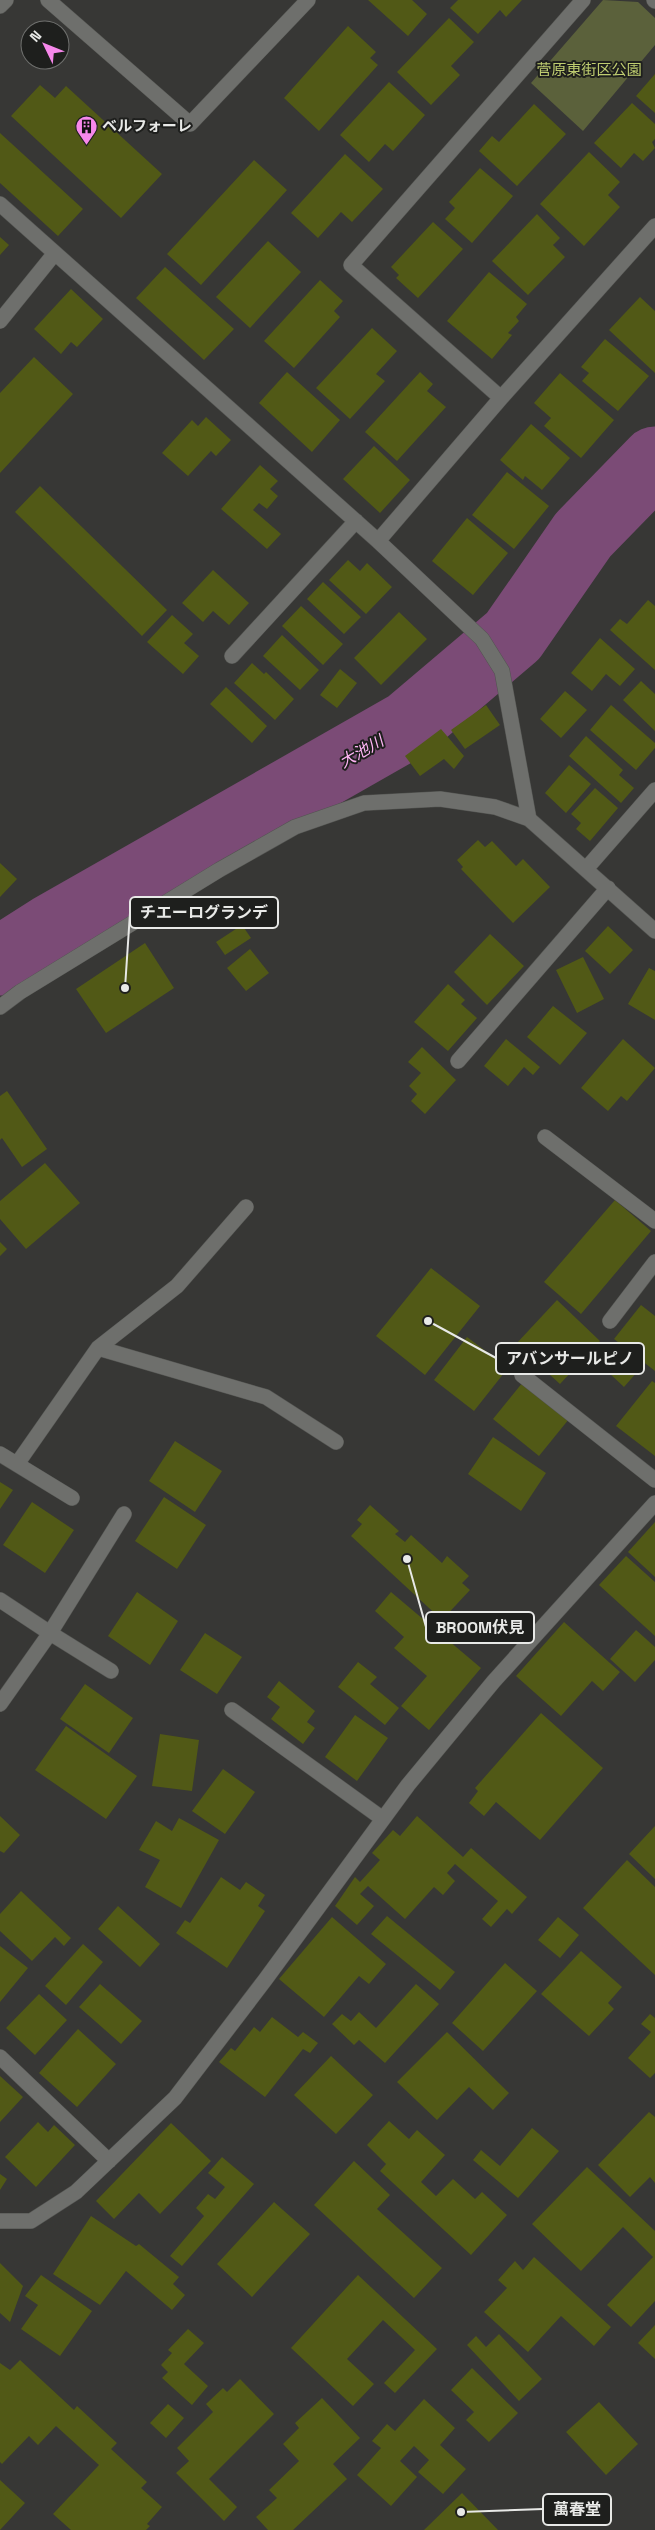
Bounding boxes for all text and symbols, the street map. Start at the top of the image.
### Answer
north arrow [20,20,70,70]
text: N [26,27,45,46]
park label: 菅原東街区公園 [536,60,642,79]
building icon: ベルフォーレ [74,114,98,145]
place label: ベルフォーレ [102,116,192,135]
water label: 大池川 [335,729,389,773]
callout: チエーログランデ [130,897,278,928]
text: チエーログランデ [140,902,268,923]
callout: アバンサールピノ [496,1343,644,1374]
text: アバンサールピノ [506,1348,634,1369]
callout: BROOM伏見 [426,1612,534,1643]
text: BROOM伏見 [436,1617,524,1638]
callout: 萬春堂 [543,2494,611,2525]
text: 萬春堂 [553,2499,601,2520]

